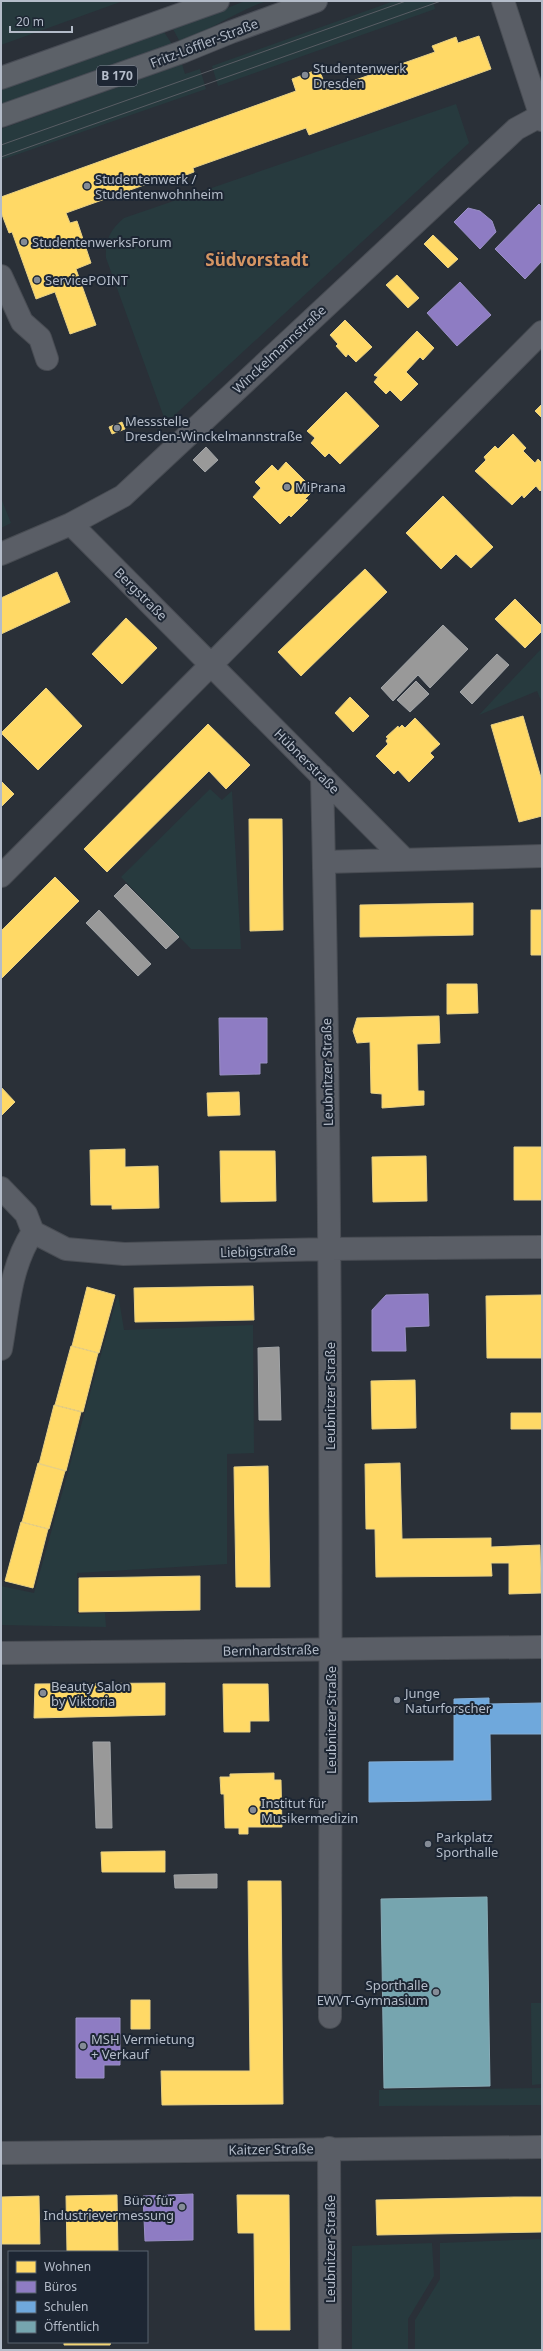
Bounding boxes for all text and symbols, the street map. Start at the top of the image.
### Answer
scale bar [10,8,72,34]
text: 20 m [16,13,44,30]
street label: Fritz-Löffler-Straße [148,14,260,72]
place label: Studentenwerk Dresden [313,59,406,92]
road number: B 170 [97,66,137,86]
marker: Studentenwerk Dresden [300,70,310,80]
place label: Studentenwerk / Studentenwohnheim [95,170,223,203]
marker: Studentenwerk / Studentenwohnheim [82,181,92,191]
place label: StudentenwerksForum [32,233,172,251]
marker: StudentenwerksForum [19,237,29,247]
district label: Südvorstadt [205,248,309,271]
place label: ServicePOINT [45,271,129,289]
marker: ServicePOINT [32,275,42,285]
street label: Winckelmannstraße [228,301,330,397]
place label: Messstelle Dresden-Winckelmannstraße [125,412,302,445]
marker: Messstelle Dresden-Winckelmannstraße [112,423,122,433]
place label: MiPrana [295,478,346,496]
marker: MiPrana [282,482,292,492]
street label: Bergstraße [111,564,171,624]
street label: Hübnerstraße [270,724,344,798]
street label: Leubnitzer Straße [317,1018,337,1126]
street label: Liebigstraße [220,1241,296,1261]
street label: Leubnitzer Straße [321,1342,339,1450]
street label: Bernhardstraße [223,1640,319,1660]
street label: Leubnitzer Straße [322,1666,340,1774]
place label: Beauty Salon by Viktoria [51,1677,131,1710]
place label: Junge Naturforscher [403,1684,492,1717]
marker: Beauty Salon by Viktoria [38,1688,48,1698]
marker: Junge Naturforscher [392,1695,402,1705]
place label: Institut für Musikermedizin [261,1794,358,1827]
marker: Institut für Musikermedizin [248,1805,258,1815]
place label: Parkplatz Sporthalle [436,1828,498,1861]
marker: Parkplatz Sporthalle [423,1839,433,1849]
place label: Sporthalle EWVT-Gymnasium [317,1976,428,2009]
marker: Sporthalle EWVT-Gymnasium [431,1987,441,1997]
place label: MSH Vermietung + Verkauf [91,2030,195,2063]
marker: MSH Vermietung + Verkauf [78,2041,88,2051]
street label: Kaitzer Straße [228,2139,314,2159]
place label: Büro für Industrievermessung [44,2191,175,2224]
street label: Leubnitzer Straße [321,2195,339,2303]
marker: Büro für Industrievermessung [177,2202,187,2212]
legend [8,2251,148,2343]
text: Wohnen [44,2258,91,2275]
text: Büros [44,2278,77,2295]
text: Schulen [44,2298,88,2315]
text: Öffentlich [44,2318,100,2335]

